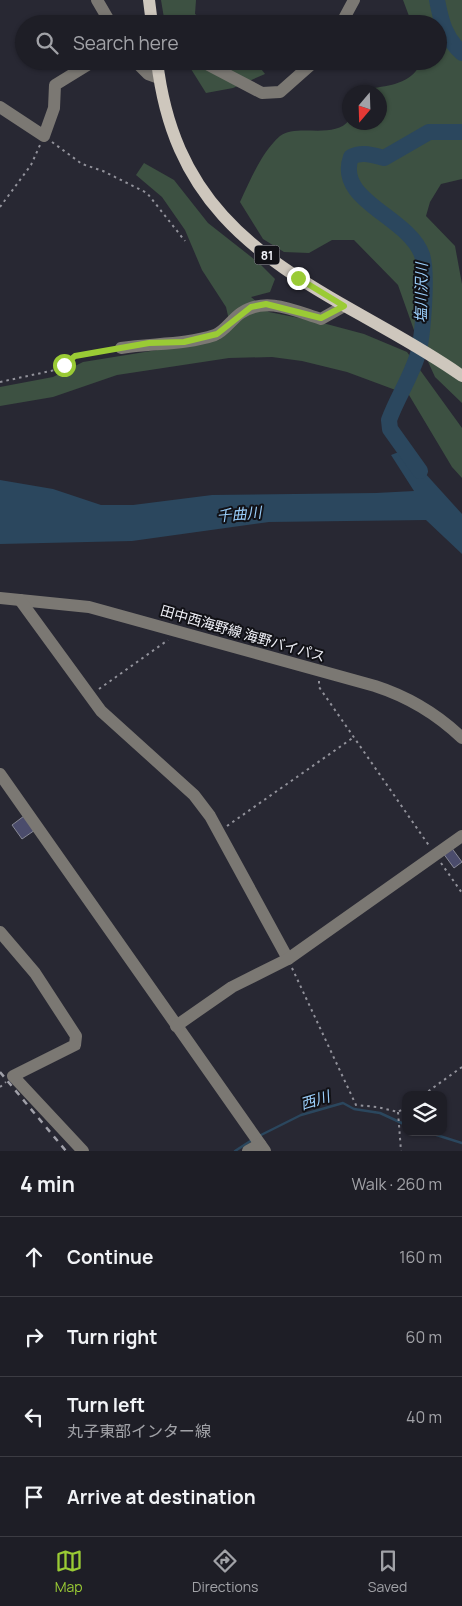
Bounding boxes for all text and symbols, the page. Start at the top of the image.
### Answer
search box [15,15,447,70]
icon: search [33,29,61,57]
text: Search here [73,30,179,56]
north arrow [342,85,387,130]
road number: 81 [254,246,280,264]
water label: 塩川沢川 [410,261,432,323]
route end [287,267,310,290]
route start [53,354,76,377]
water label: 千曲川 [216,501,264,526]
street label: 田中西海野線 海野バイパス [158,600,328,666]
water label: 西川 [298,1085,334,1114]
map controls [402,1091,447,1136]
button: layers [402,1091,447,1136]
text: 4 min [20,1170,75,1198]
text: Walk · 260 m [352,1173,442,1195]
icon: ahead [20,1243,48,1271]
text: Continue [67,1244,153,1270]
text: 160 m [399,1246,442,1268]
icon: right [20,1323,48,1351]
text: Turn right [67,1324,157,1350]
text: 60 m [406,1326,442,1348]
text: Turn left [67,1392,145,1418]
icon: left [20,1403,48,1431]
text: 40 m [406,1406,442,1428]
text: 丸子東部インター線 [67,1420,211,1442]
icon: arrive [20,1483,48,1511]
text: Arrive at destination [67,1484,256,1510]
tab: Map [55,1547,83,1596]
tab: Directions [192,1547,258,1596]
tab: Saved [368,1547,407,1596]

